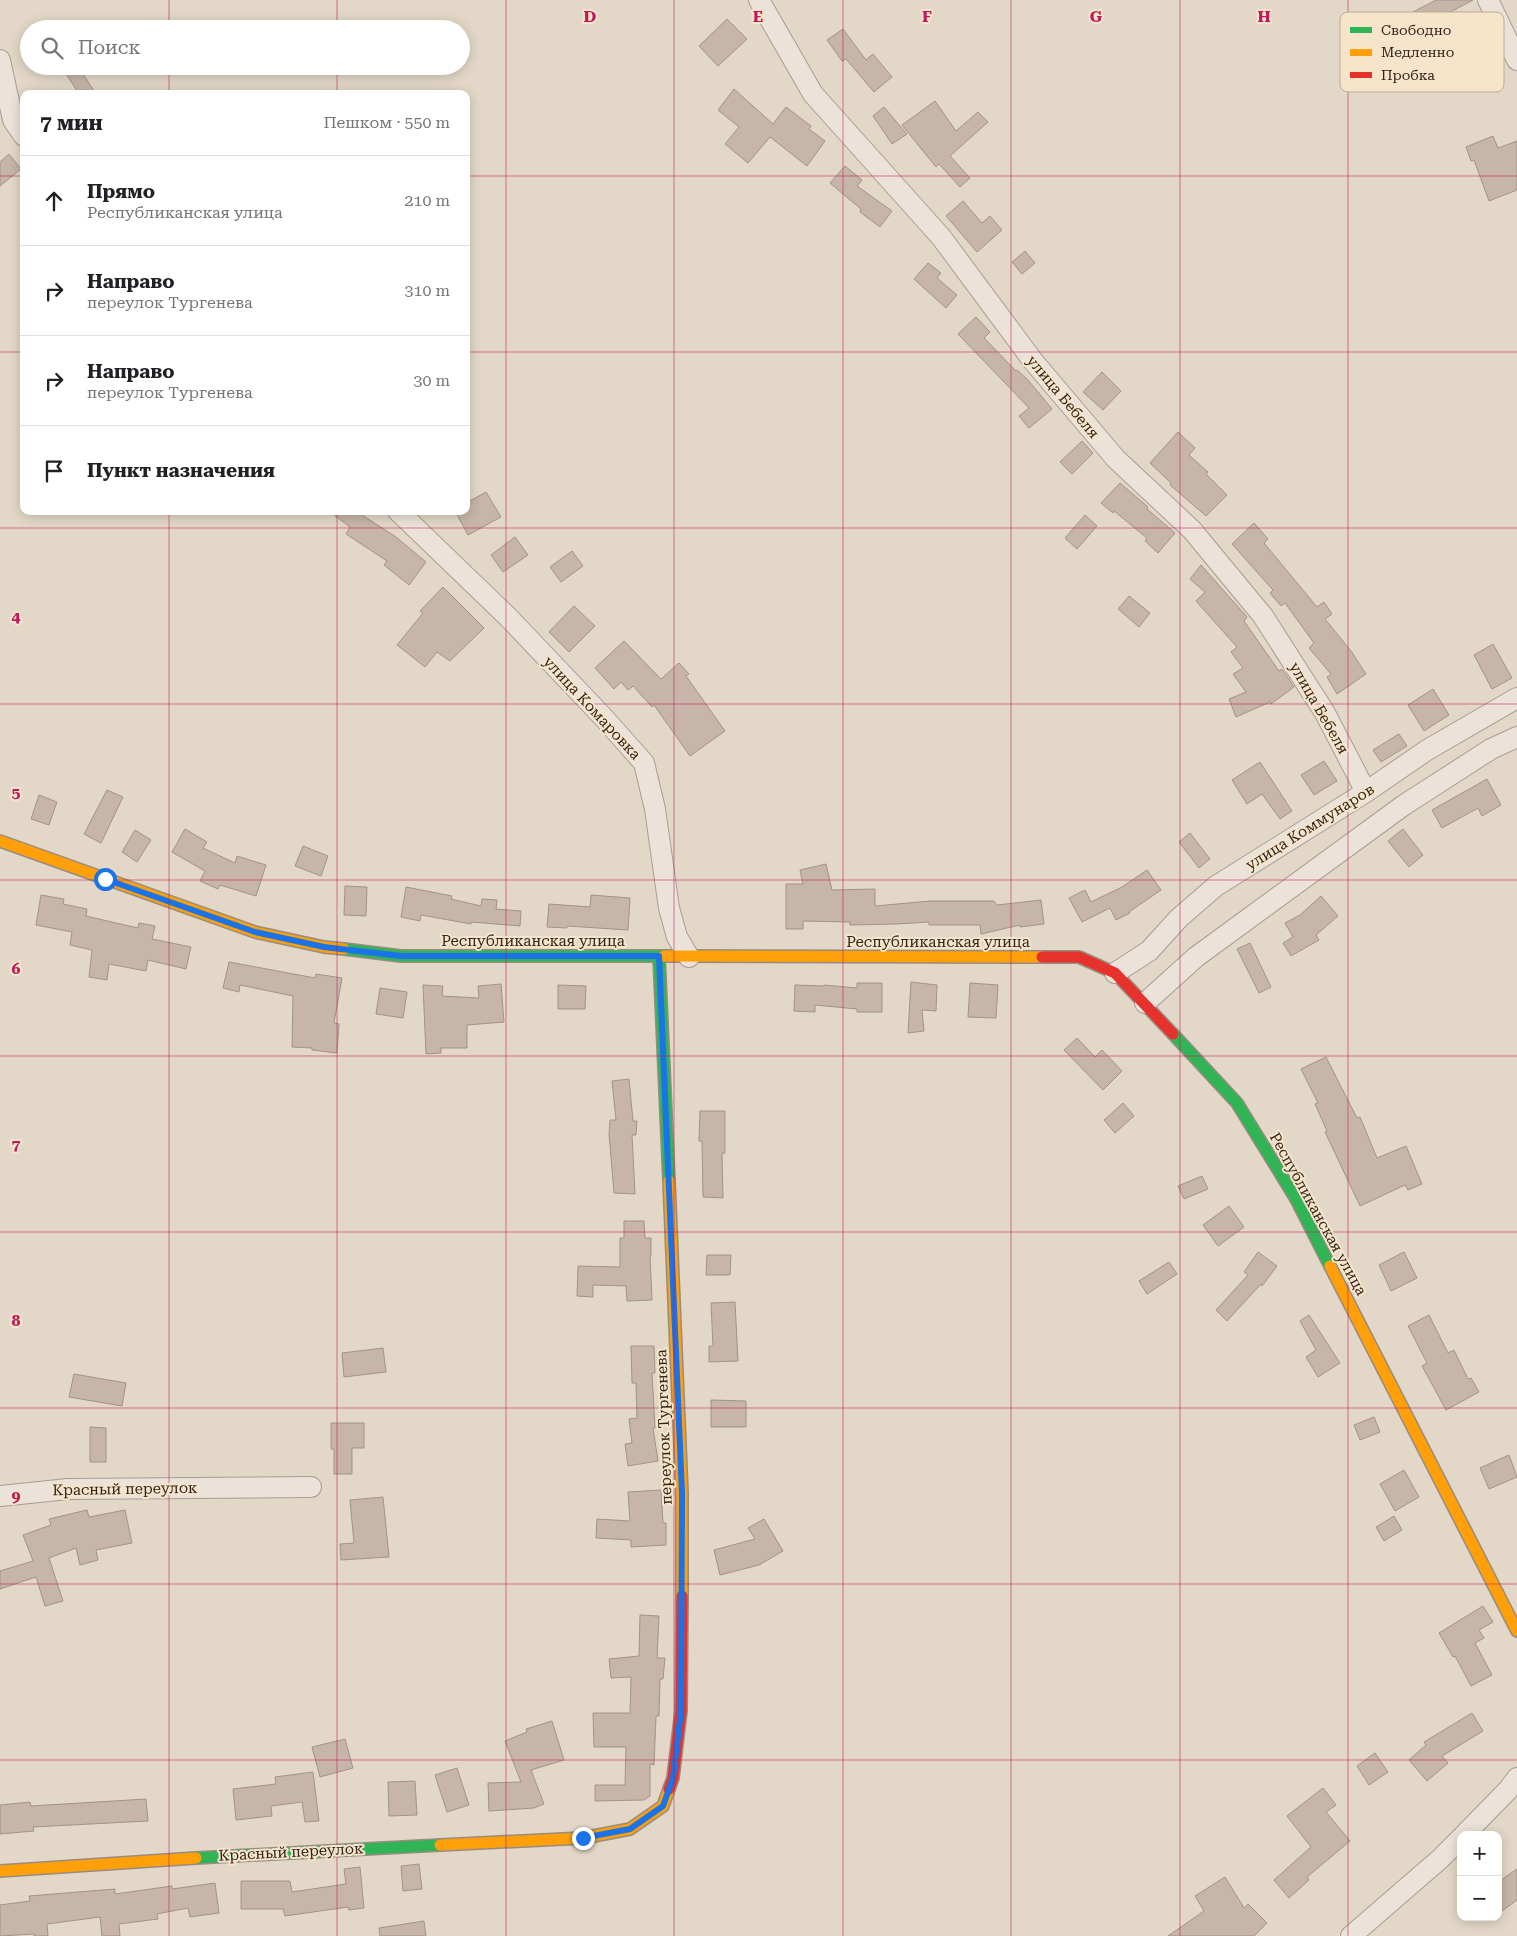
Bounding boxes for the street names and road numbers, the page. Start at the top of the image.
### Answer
street label: улица Бебеля [1023,352,1103,442]
street label: улица Комаровка [540,653,644,763]
street label: улица Бебеля [1285,659,1353,757]
street label: улица Коммунаров [1242,780,1378,874]
street label: Республиканская улица [441,932,625,950]
street label: Республиканская улица [846,933,1030,951]
street label: Республиканская улица [1266,1129,1370,1299]
street label: переулок Тургенева [652,1349,676,1505]
street label: Красный переулок [52,1479,198,1499]
street label: Красный переулок [218,1839,364,1865]

